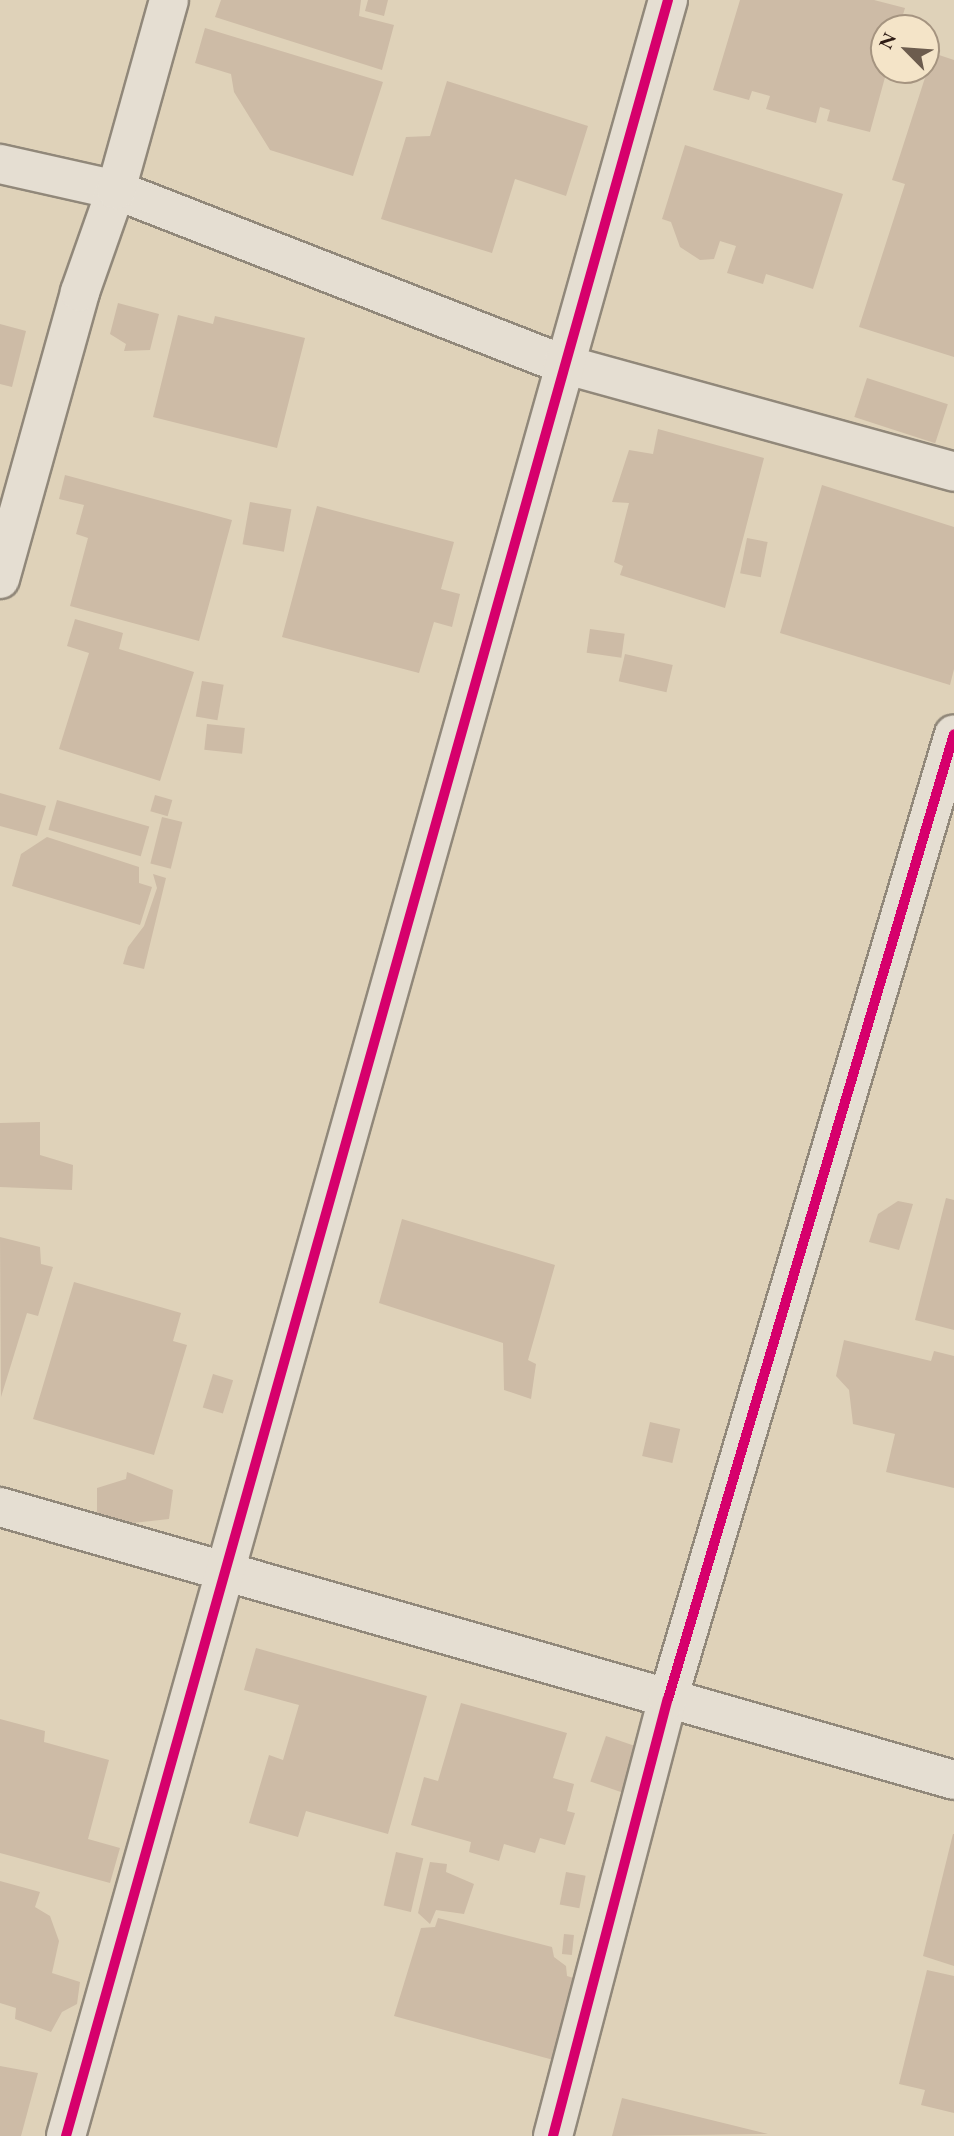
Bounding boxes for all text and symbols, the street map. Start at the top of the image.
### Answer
north arrow [870,14,940,84]
text: N [873,29,902,53]

